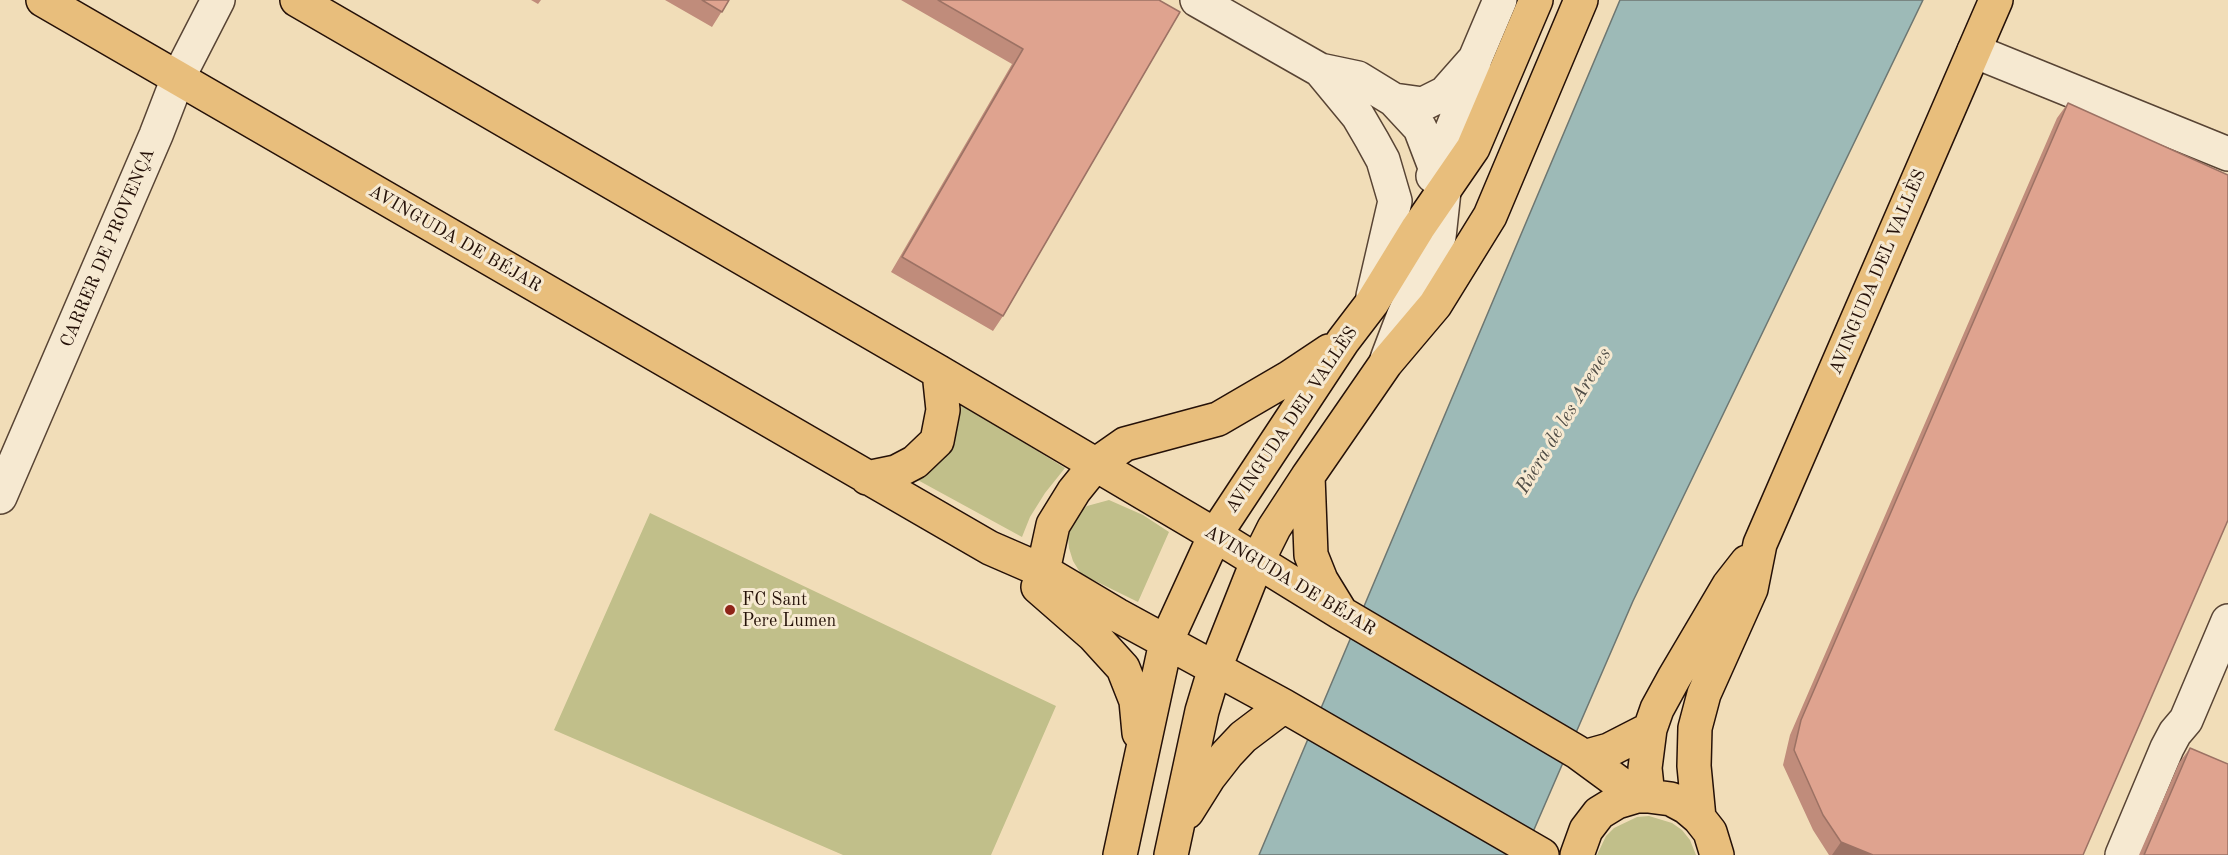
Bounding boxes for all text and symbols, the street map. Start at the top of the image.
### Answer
street label: CARRER DE PROVENÇA [56,145,160,351]
street label: AVINGUDA DEL VALLÈS [1825,166,1931,378]
street label: AVINGUDA DE BÉJAR [365,181,545,297]
street label: AVINGUDA DEL VALLÈS [1221,322,1363,518]
water label: Riera de les Arenes [1511,344,1617,498]
street label: AVINGUDA DE BÉJAR [1200,521,1380,641]
place label: FC Sant Pere Lumen [742,589,836,632]
marker: FC Sant Pere Lumen [723,603,737,617]

